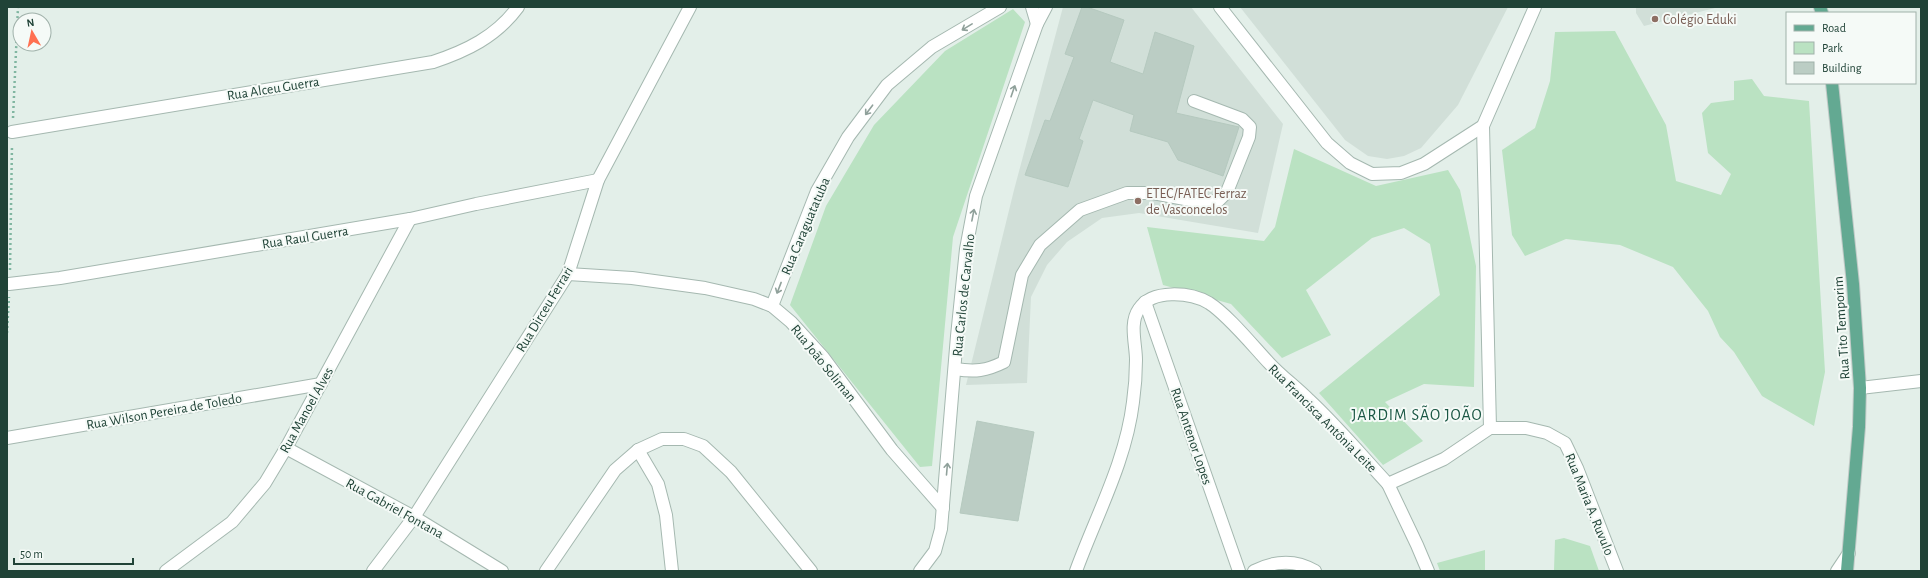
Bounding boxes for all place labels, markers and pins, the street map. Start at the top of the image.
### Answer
place label: Colégio Eduki [1663,13,1737,27]
marker: Colégio Eduki [1650,14,1660,24]
place label: ETEC/FATEC Ferraz de Vasconcelos [1146,187,1247,217]
marker: ETEC/FATEC Ferraz de Vasconcelos [1133,196,1143,206]

